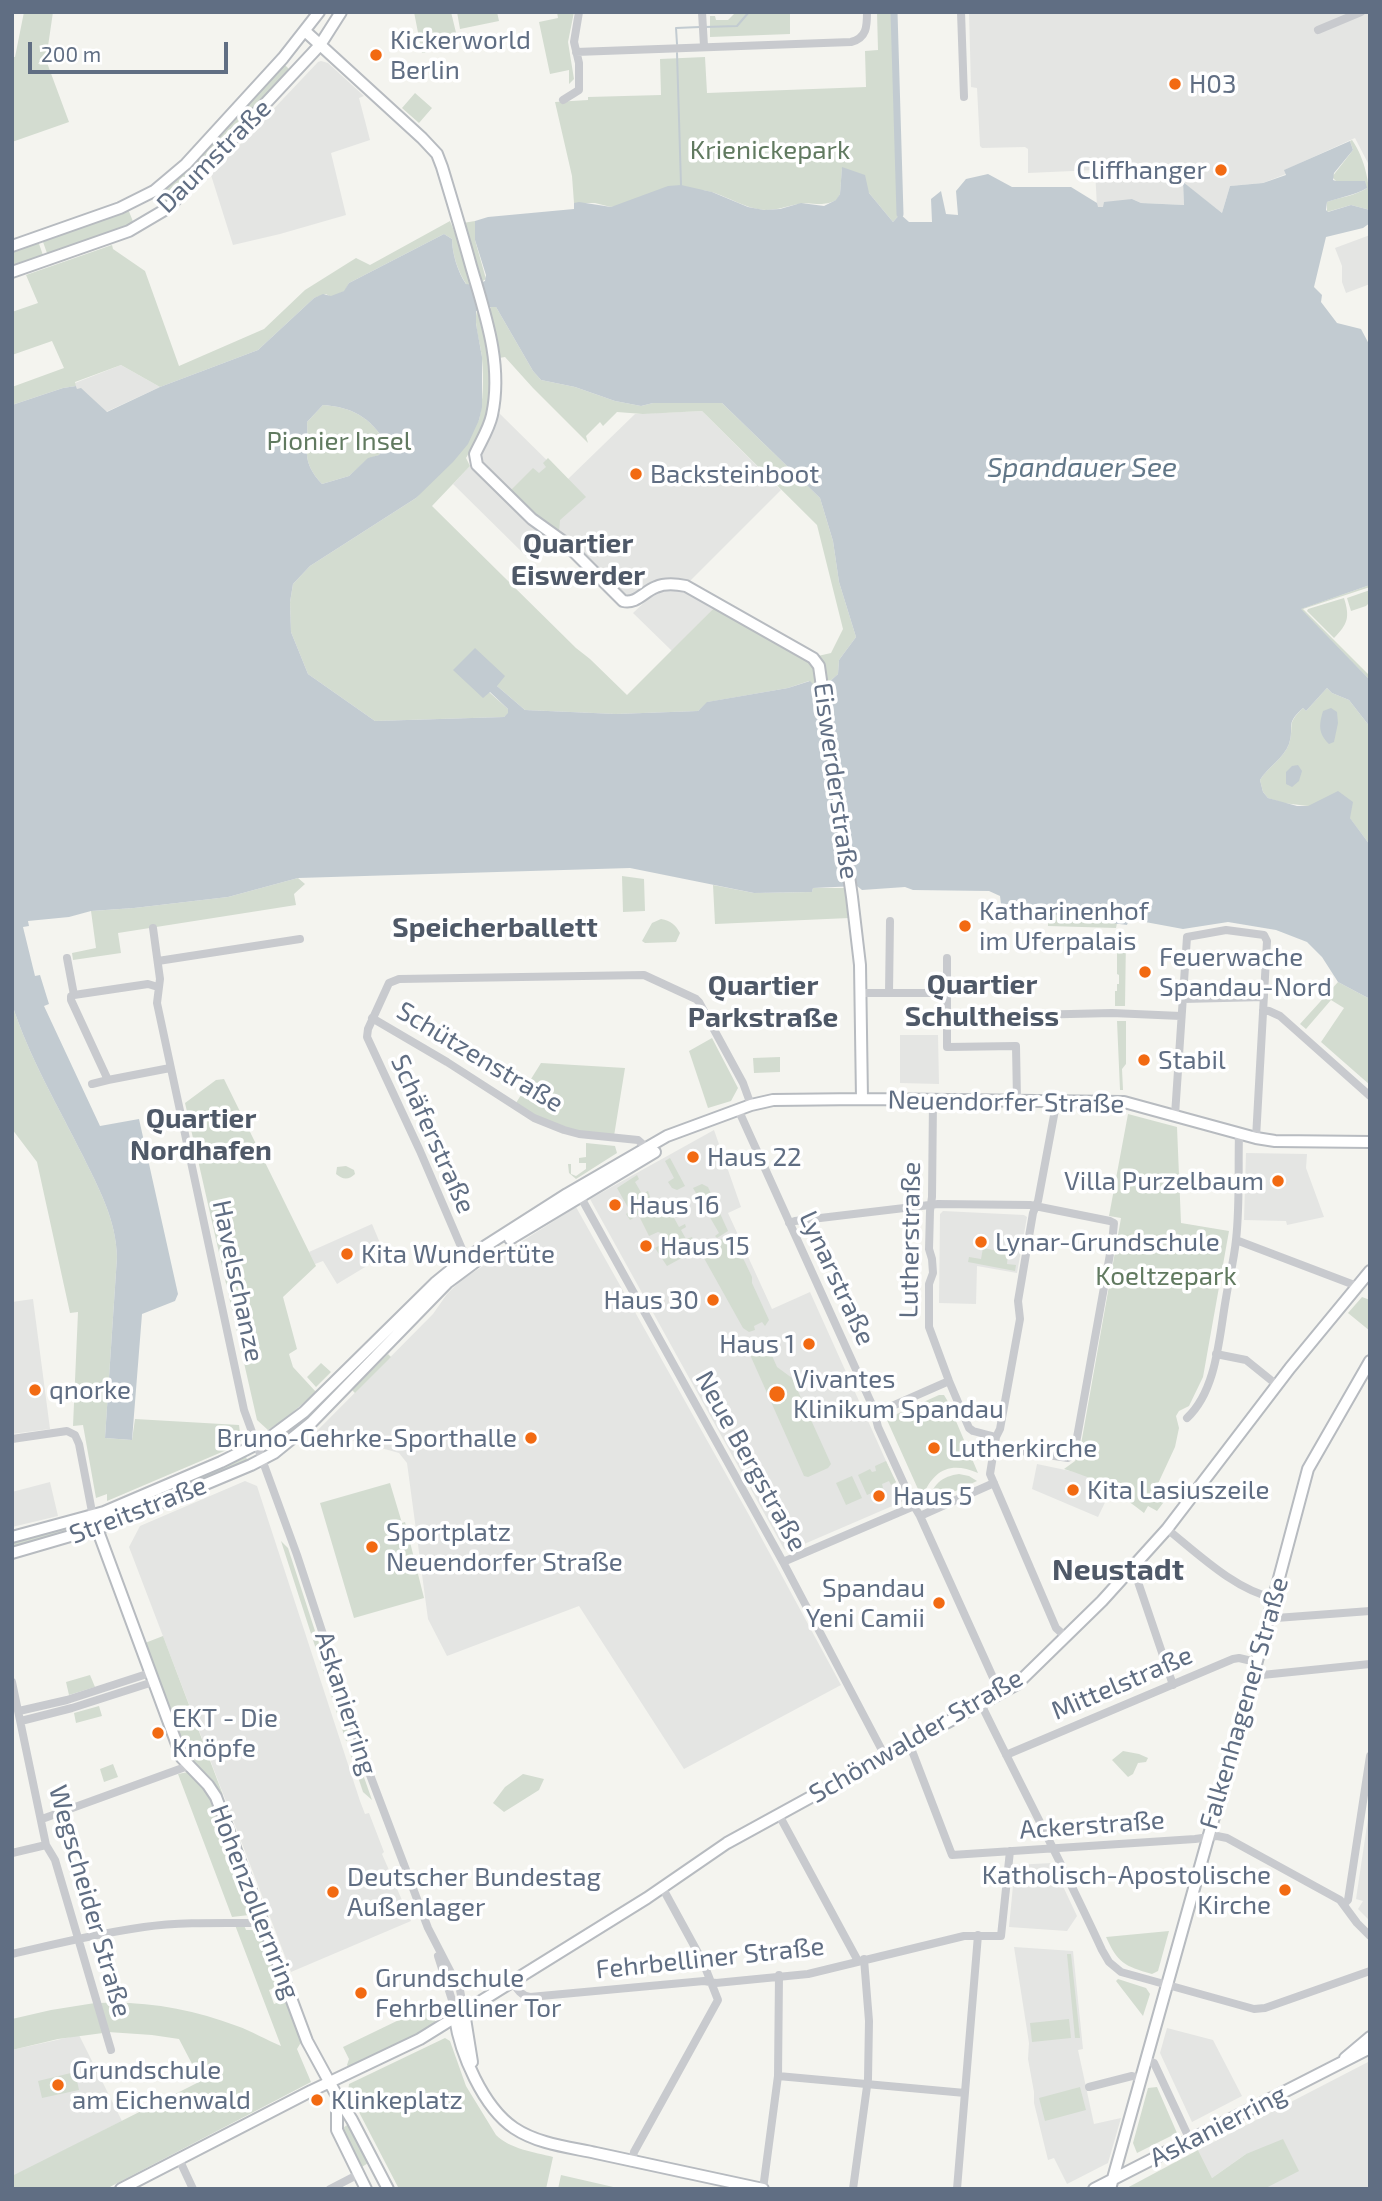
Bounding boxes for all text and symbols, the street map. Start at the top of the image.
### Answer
place label: Kickerworld Berlin [390,24,531,86]
scale bar [32,28,231,72]
text: 200 m [41,41,101,66]
marker: Kickerworld Berlin [368,47,384,63]
place label: H03 [1189,68,1237,100]
marker: H03 [1167,76,1183,92]
street label: Daumstraße [150,92,278,220]
park label: Krienickepark [690,134,850,166]
place label: Cliffhanger [1076,154,1207,186]
marker: Cliffhanger [1213,162,1229,178]
park label: Pionier Insel [266,425,412,457]
water label: Spandauer See [987,451,1177,485]
place label: Backsteinboot [650,458,819,490]
marker: Backsteinboot [628,466,644,482]
district label: Quartier Eiswerder [511,527,645,593]
street label: Eiswerderstraße [807,681,865,881]
place label: Katharinenhof im Uferpalais [979,895,1149,956]
district label: Speicherballett [392,911,598,945]
marker: Katharinenhof im Uferpalais [957,918,973,934]
place label: Feuerwache Spandau-Nord [1159,941,1332,1002]
marker: Feuerwache Spandau-Nord [1137,964,1153,980]
district label: Quartier Schultheiss [905,968,1059,1034]
district label: Quartier Parkstraße [688,969,838,1035]
street label: Schützenstraße [391,995,569,1119]
place label: Stabil [1158,1044,1226,1076]
street label: Schäferstraße [384,1050,482,1218]
marker: Stabil [1136,1052,1152,1068]
street label: Neuendorfer Straße [887,1084,1125,1120]
district label: Quartier Nordhafen [130,1102,272,1168]
place label: Haus 22 [707,1141,802,1173]
marker: Haus 22 [685,1149,701,1165]
street label: Lutherstraße [893,1161,927,1319]
place label: Villa Purzelbaum [1064,1165,1264,1197]
marker: Villa Purzelbaum [1270,1173,1286,1189]
place label: Haus 16 [629,1189,720,1221]
street label: Havelschanze [206,1197,270,1365]
marker: Haus 16 [607,1197,623,1213]
street label: Lynarstraße [792,1206,882,1350]
place label: Lynar-Grundschule [995,1226,1220,1258]
place label: Haus 15 [660,1230,750,1262]
marker: Lynar-Grundschule [973,1234,989,1250]
place label: Kita Wundertüte [361,1238,555,1270]
marker: Haus 15 [638,1238,654,1254]
marker: Kita Wundertüte [339,1246,355,1262]
park label: Koeltzepark [1095,1260,1237,1292]
place label: Haus 30 [603,1284,699,1316]
marker: Haus 30 [705,1292,721,1308]
place label: Haus 1 [719,1328,795,1360]
marker: Haus 1 [801,1336,817,1352]
place label: Vivantes Klinikum Spandau [793,1363,1004,1424]
street label: Neue Bergstraße [689,1365,813,1557]
place label: qnorke [49,1374,131,1406]
marker: qnorke [27,1382,43,1398]
marker: Vivantes Klinikum Spandau [767,1384,787,1404]
place label: Bruno-Gehrke-Sporthalle [217,1422,517,1454]
marker: Bruno-Gehrke-Sporthalle [523,1430,539,1446]
place label: Lutherkirche [948,1432,1097,1464]
marker: Lutherkirche [926,1440,942,1456]
street label: Streitstraße [65,1470,211,1550]
place label: Kita Lasiuszeile [1087,1474,1269,1506]
place label: Haus 5 [893,1480,972,1512]
marker: Kita Lasiuszeile [1065,1482,1081,1498]
marker: Haus 5 [871,1488,887,1504]
place label: Sportplatz Neuendorfer Straße [386,1516,623,1578]
marker: Sportplatz Neuendorfer Straße [364,1539,380,1555]
district label: Neustadt [1052,1552,1184,1588]
place label: Spandau Yeni Camii [806,1572,925,1634]
street label: Falkenhagener Straße [1193,1573,1295,1833]
marker: Spandau Yeni Camii [931,1595,947,1611]
street label: Askanierring [308,1627,384,1779]
street label: Mittelstraße [1047,1639,1197,1727]
street label: Schönwalder Straße [804,1662,1028,1810]
place label: EKT - Die Knöpfe [172,1702,278,1764]
marker: EKT - Die Knöpfe [150,1725,166,1741]
street label: Wegscheider Straße [42,1781,138,2021]
street label: Hohenzollernring [204,1800,306,2004]
street label: Ackerstraße [1018,1804,1166,1846]
place label: Katholisch-Apostolische Kirche [982,1859,1271,1920]
place label: Deutscher Bundestag Außenlager [347,1861,601,1923]
marker: Katholisch-Apostolische Kirche [1277,1882,1293,1898]
marker: Deutscher Bundestag Außenlager [325,1884,341,1900]
street label: Fehrbelliner Straße [594,1930,826,1986]
place label: Grundschule Fehrbelliner Tor [375,1962,561,2024]
marker: Grundschule Fehrbelliner Tor [353,1985,369,2001]
place label: Grundschule am Eichenwald [72,2054,251,2116]
marker: Grundschule am Eichenwald [50,2077,66,2093]
street label: Askanierring [1144,2078,1292,2174]
place label: Klinkeplatz [331,2084,463,2116]
marker: Klinkeplatz [309,2092,325,2108]

